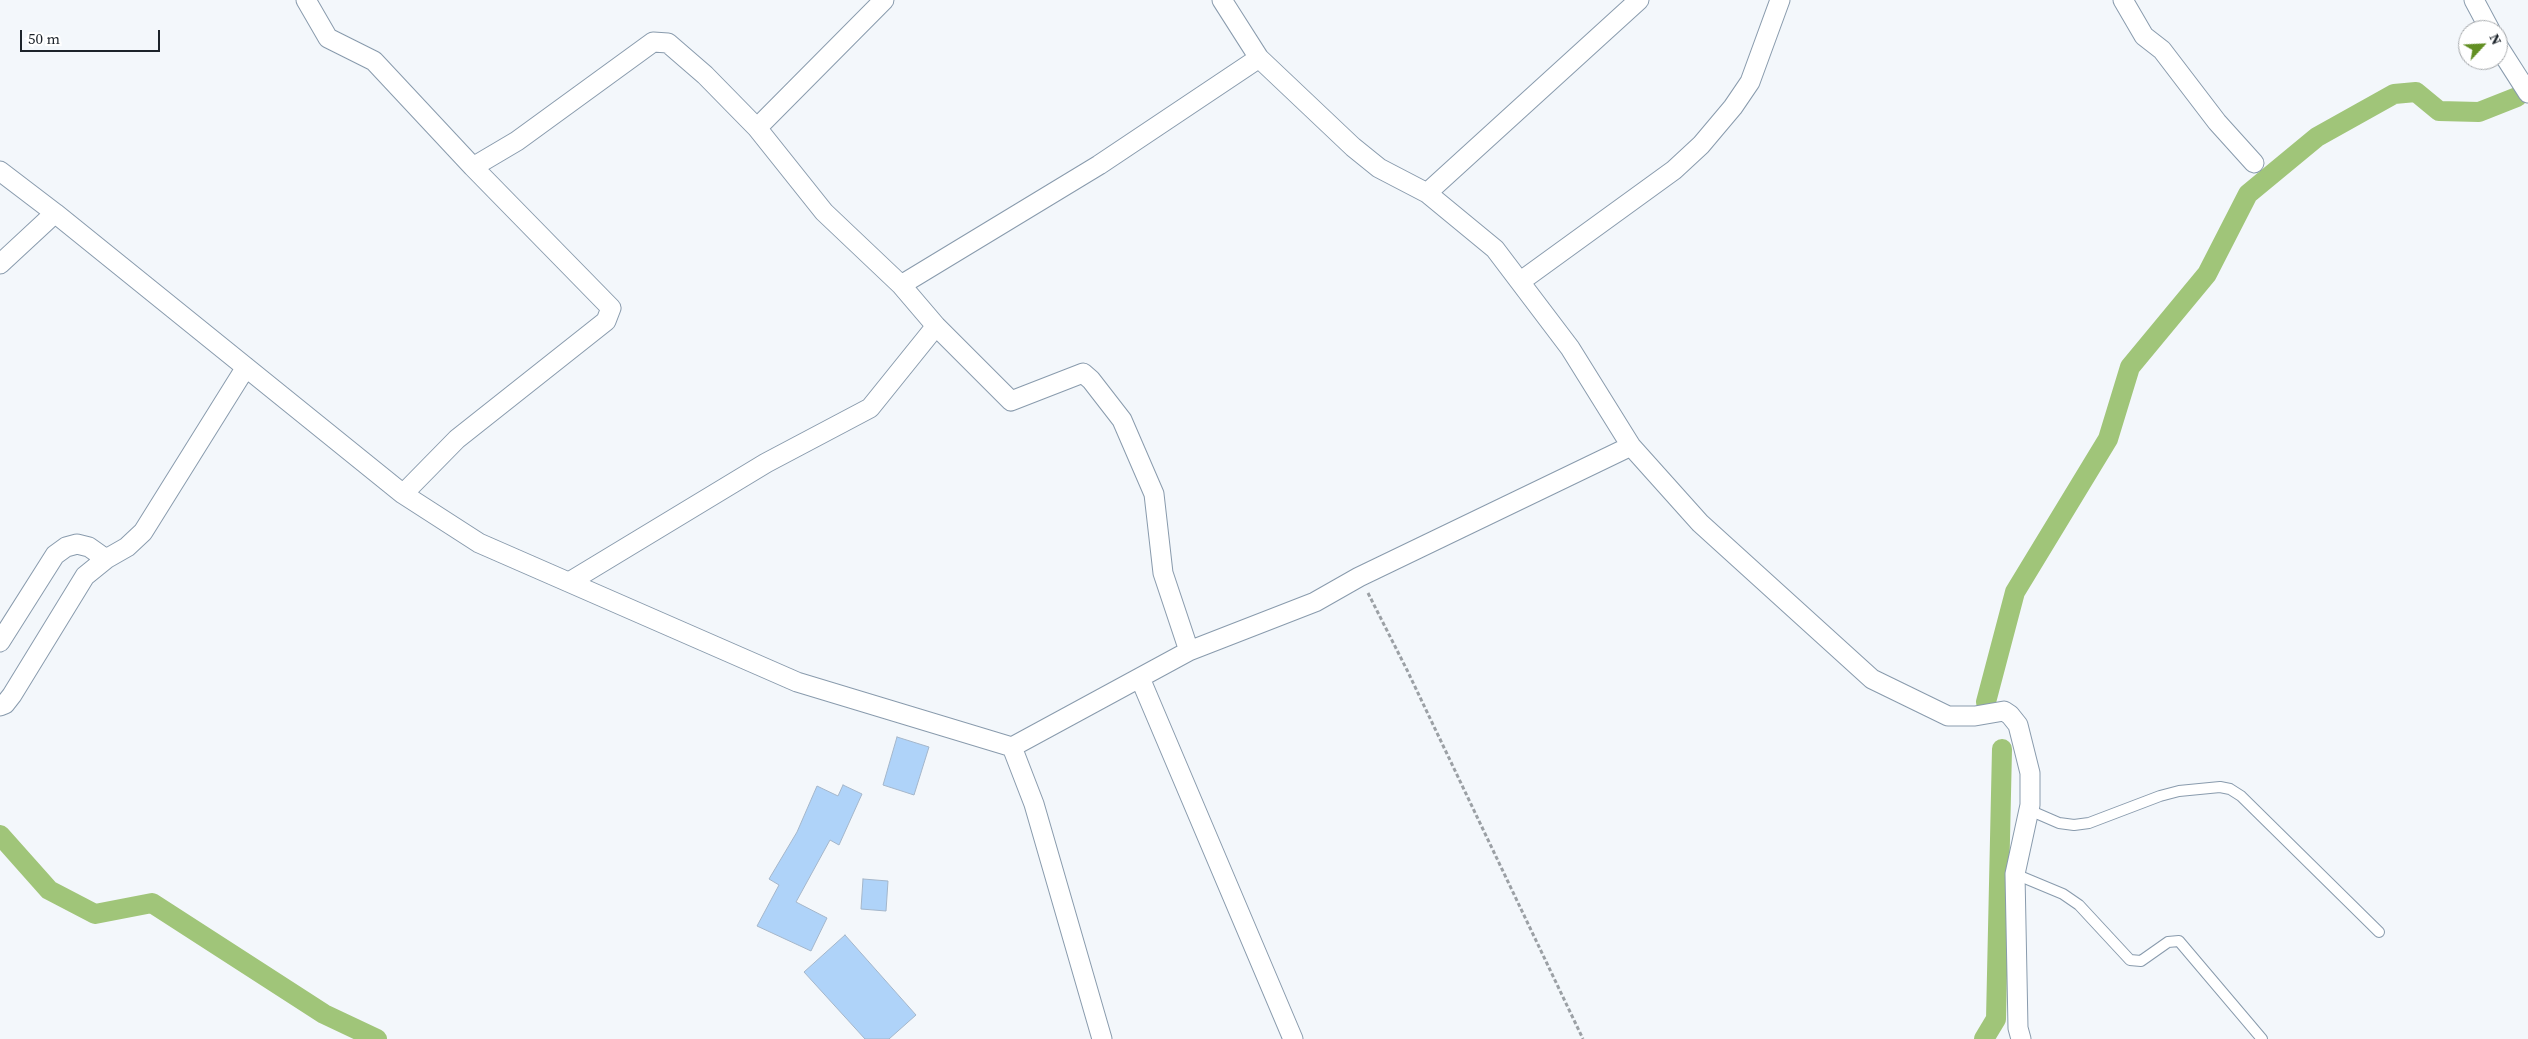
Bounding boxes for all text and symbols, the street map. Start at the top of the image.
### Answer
scale bar [22,20,162,52]
north arrow [2458,20,2508,70]
text: 50 m [28,28,60,49]
text: N [2484,30,2507,48]

